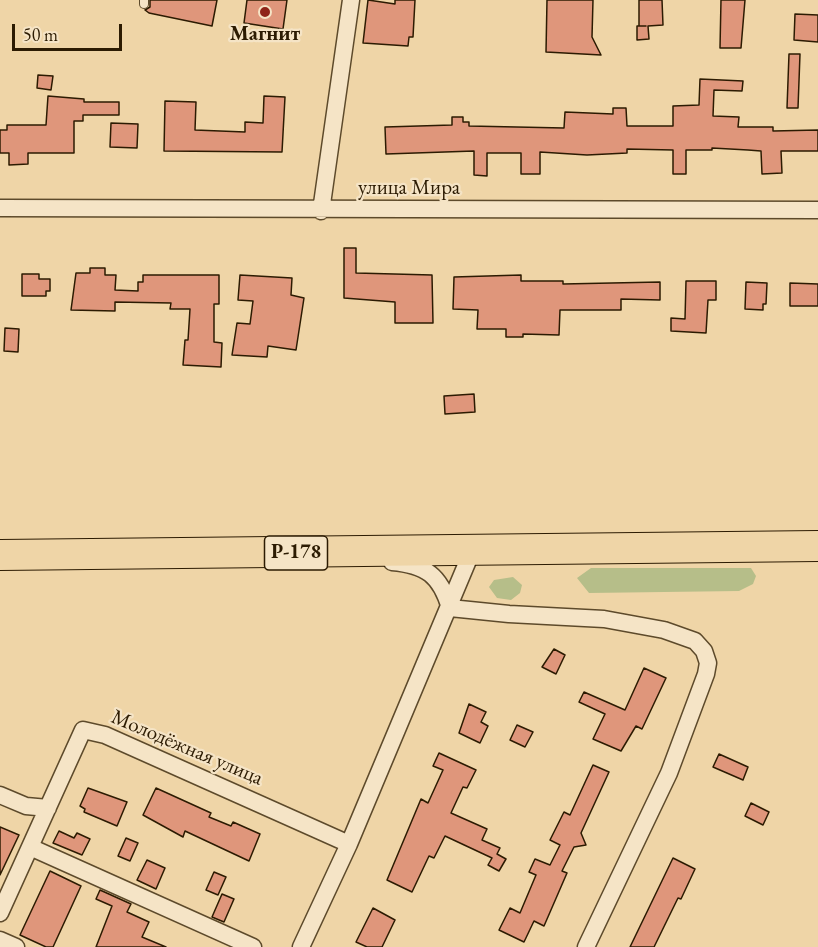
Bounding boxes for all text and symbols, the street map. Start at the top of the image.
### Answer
marker: Магнит [258,5,272,19]
scale bar [15,12,124,50]
place label: Магнит [230,21,300,47]
text: 50 m [23,23,58,46]
street label: улица Мира [358,175,460,201]
road number: Р-178 [264,536,328,570]
street label: Молодёжная улица [107,705,267,791]

